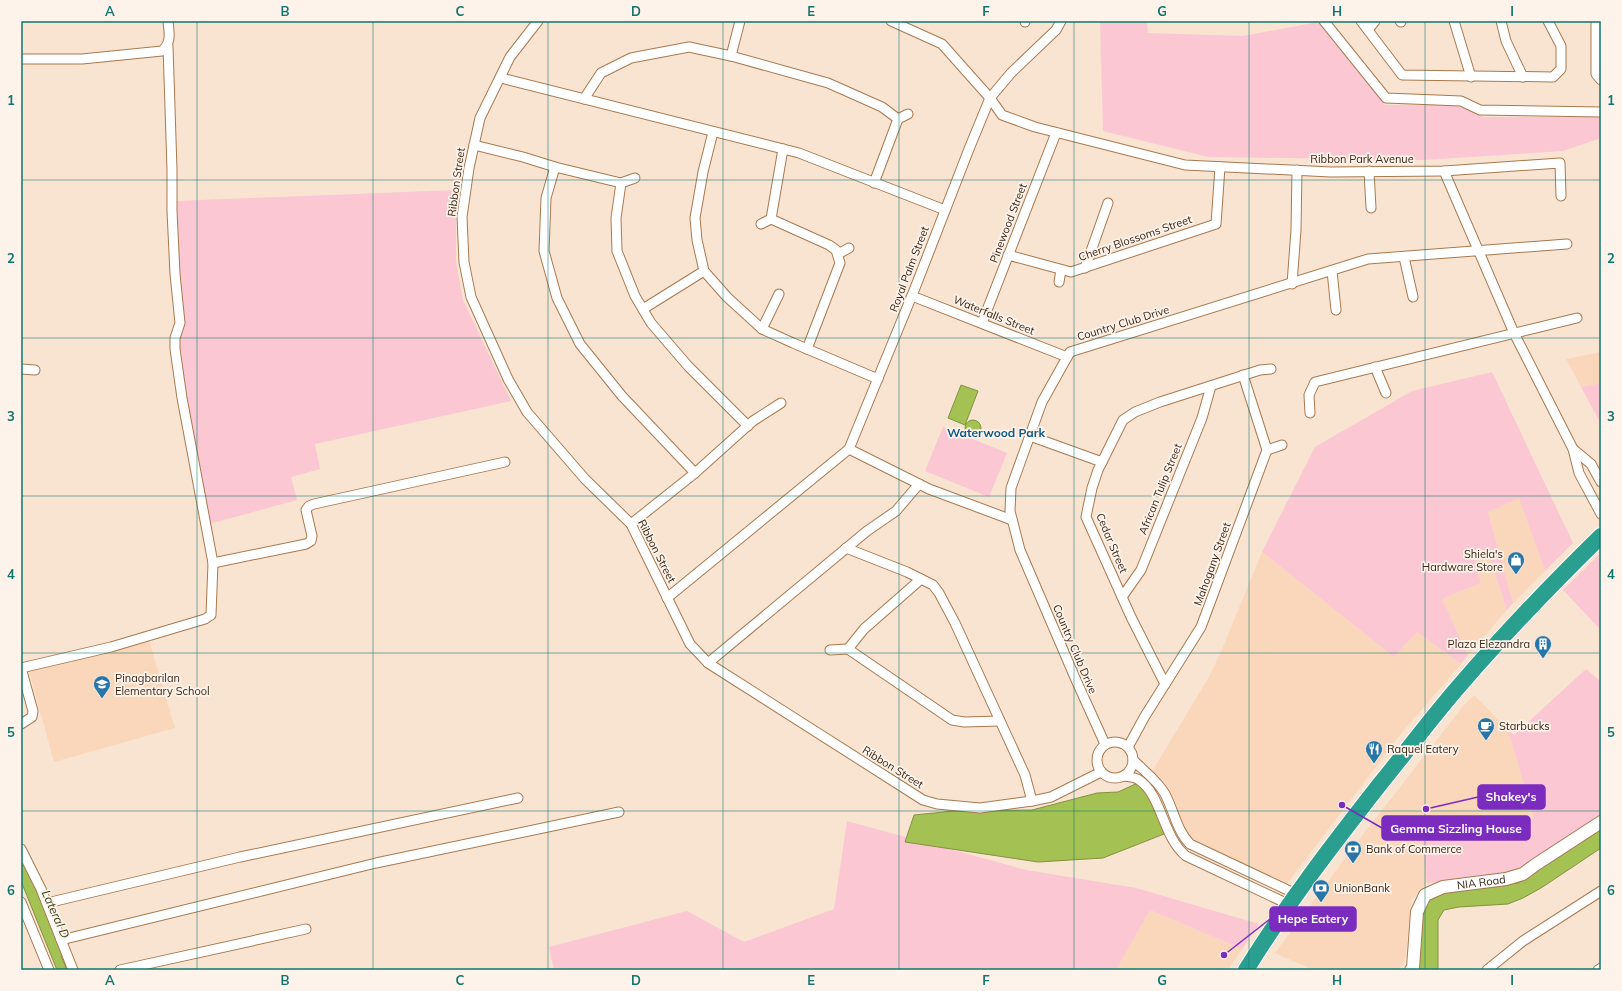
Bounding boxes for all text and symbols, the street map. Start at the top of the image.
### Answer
text: A [105,3,115,19]
text: B [281,3,290,19]
text: C [456,3,465,19]
text: D [631,3,641,19]
text: E [807,3,815,19]
text: F [982,3,990,19]
text: G [1157,3,1167,19]
text: H [1332,3,1342,19]
text: I [1510,3,1514,19]
text: 1 [7,92,15,108]
text: 1 [1607,92,1615,108]
street label: Ribbon Street [444,146,468,217]
street label: Ribbon Park Avenue [1310,152,1414,166]
street label: Pinewood Street [986,181,1030,265]
street label: Cherry Blossoms Street [1076,212,1194,264]
street label: Royal Palm Street [886,224,932,314]
text: 2 [7,250,15,266]
text: 2 [1607,250,1615,266]
street label: Waterfalls Street [951,292,1037,338]
street label: Country Club Drive [1075,302,1171,344]
text: 3 [7,408,15,424]
text: 3 [1607,408,1615,424]
district label: Waterwood Park [947,425,1045,440]
street label: African Tulip Street [1135,441,1185,537]
street label: Cedar Street [1093,511,1131,575]
street label: Ribbon Street [635,517,679,585]
street label: Mahogany Street [1190,520,1234,608]
place label: Shiela's Hardware Store [1422,547,1503,574]
shop icon: Shiela's Hardware Store [1506,550,1526,575]
text: 4 [7,566,15,582]
text: 4 [1607,566,1615,582]
street label: Country Club Drive [1050,602,1100,696]
building icon: Plaza Elezandra [1533,634,1553,659]
place label: Plaza Elezandra [1448,637,1530,651]
place label: Pinagbarilan Elementary School [115,671,210,698]
school or university icon: Pinagbarilan Elementary School [92,674,112,699]
cafe icon: Starbucks [1476,716,1496,741]
place label: Starbucks [1499,719,1550,733]
text: 5 [7,724,15,740]
text: 5 [1607,724,1615,740]
restaurant icon: Raquel Eatery [1364,739,1384,764]
place label: Raquel Eatery [1387,742,1459,756]
street label: Ribbon Street [860,743,926,791]
callout: Shakey's [1478,785,1545,809]
text: Shakey's [1486,789,1536,804]
callout: Gemma Sizzling House [1382,816,1530,840]
text: Gemma Sizzling House [1390,821,1522,836]
bank icon: Bank of Commerce [1343,839,1363,864]
place label: Bank of Commerce [1366,842,1462,856]
street label: NIA Road [1456,872,1506,892]
bank icon: UnionBank [1311,878,1331,903]
place label: UnionBank [1334,881,1390,895]
text: 6 [7,882,15,898]
text: 6 [1607,882,1615,898]
water label: Lateral D [39,888,73,940]
callout: Hepe Eatery [1270,907,1356,931]
text: Hepe Eatery [1278,911,1349,926]
text: A [105,972,115,988]
text: B [281,972,290,988]
text: C [456,972,465,988]
text: D [631,972,641,988]
text: E [807,972,815,988]
text: F [982,972,990,988]
text: G [1157,972,1167,988]
text: H [1332,972,1342,988]
text: I [1510,972,1514,988]

